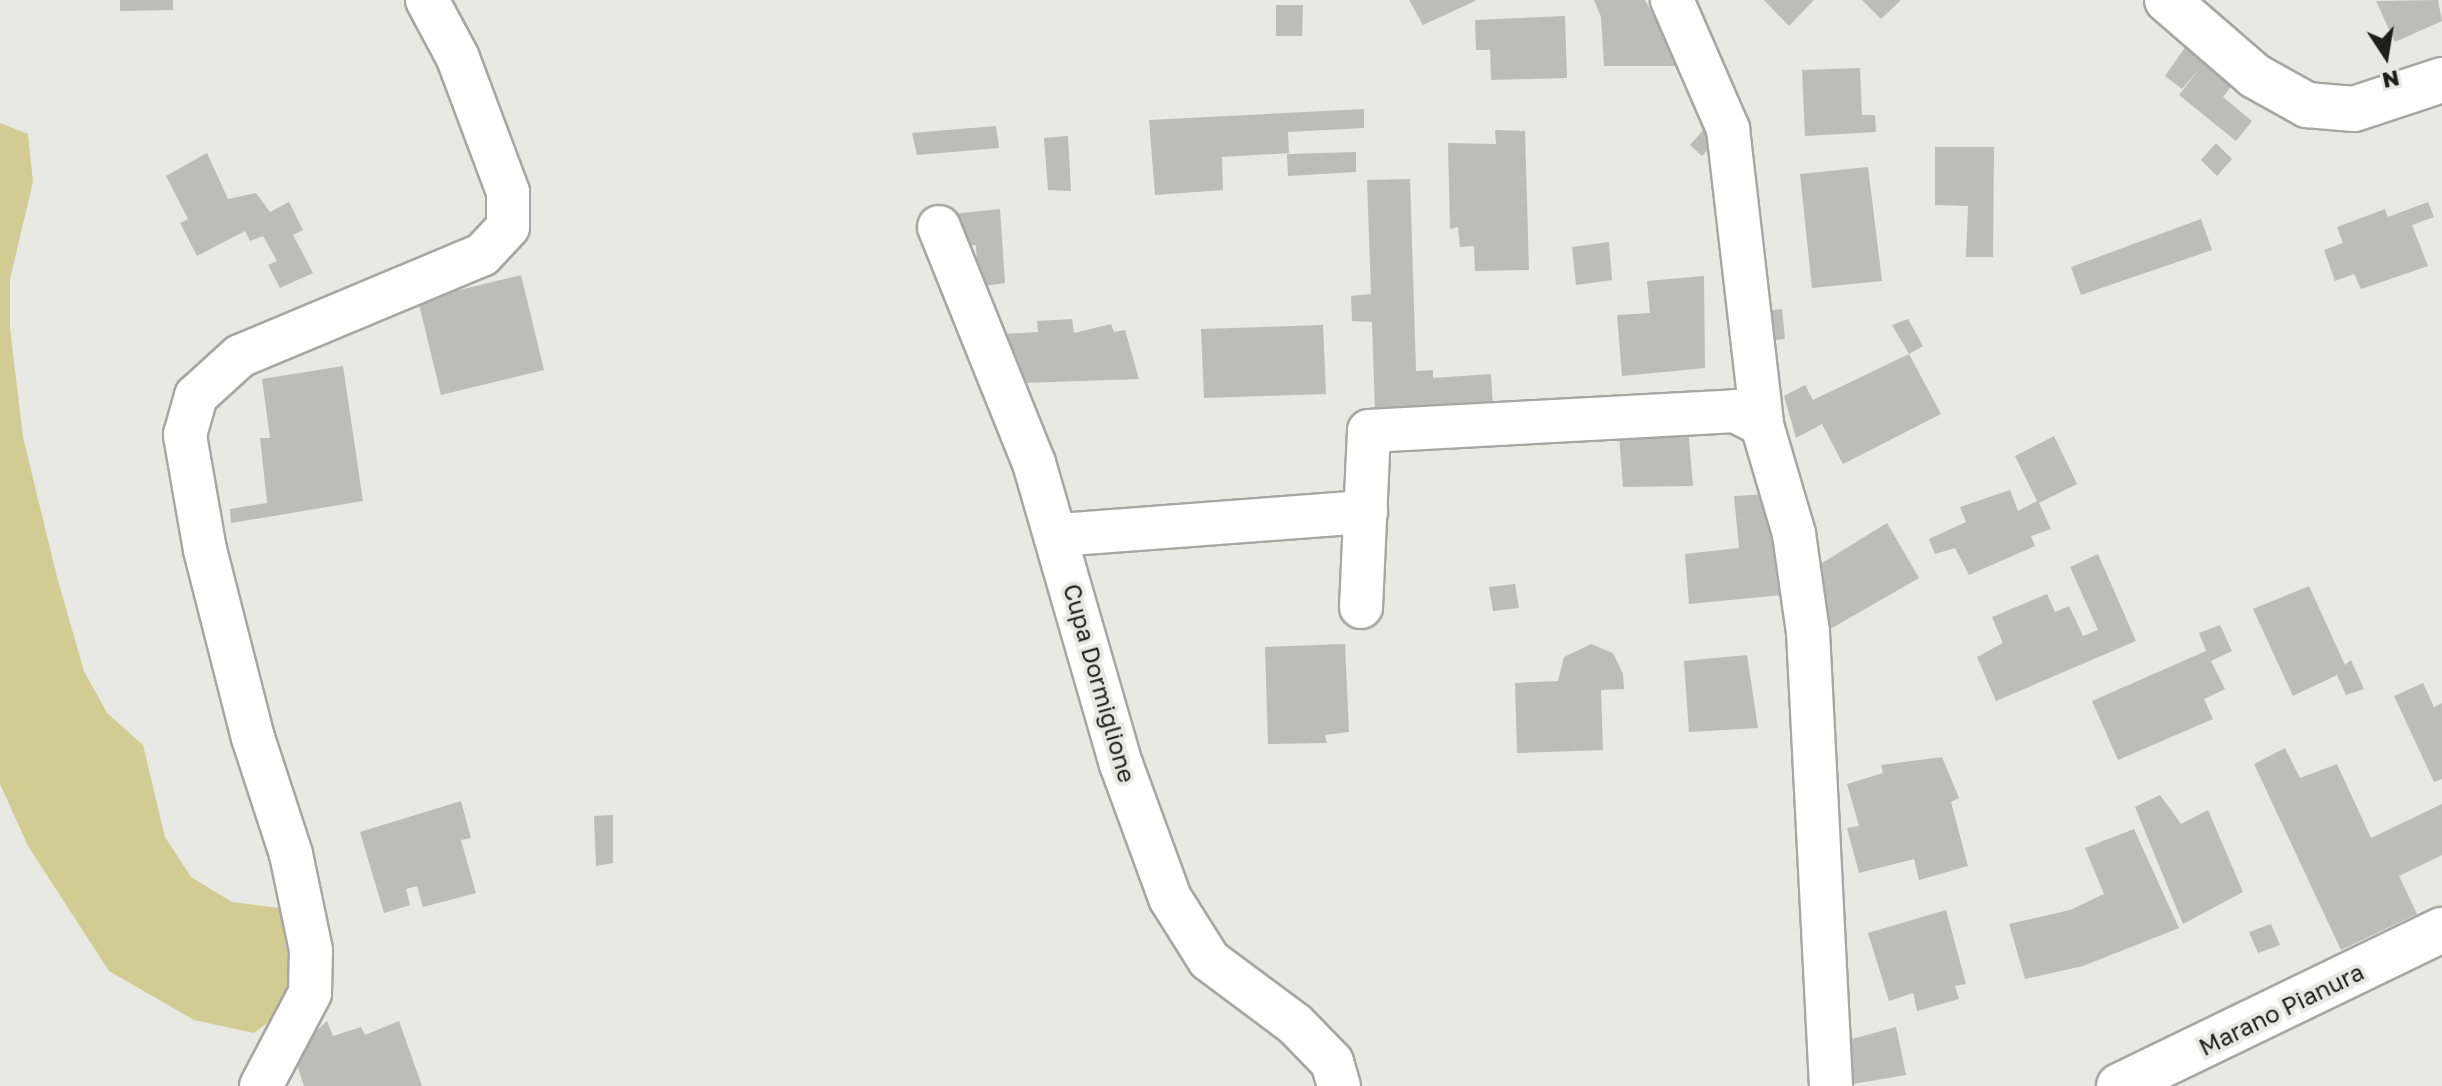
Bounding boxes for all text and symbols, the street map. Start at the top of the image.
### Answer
north arrow [2346,16,2426,96]
text: N [2380,65,2402,95]
street label: Cupa Dormiglione [1058,580,1142,786]
street label: Marano Pianura [2194,957,2368,1061]

